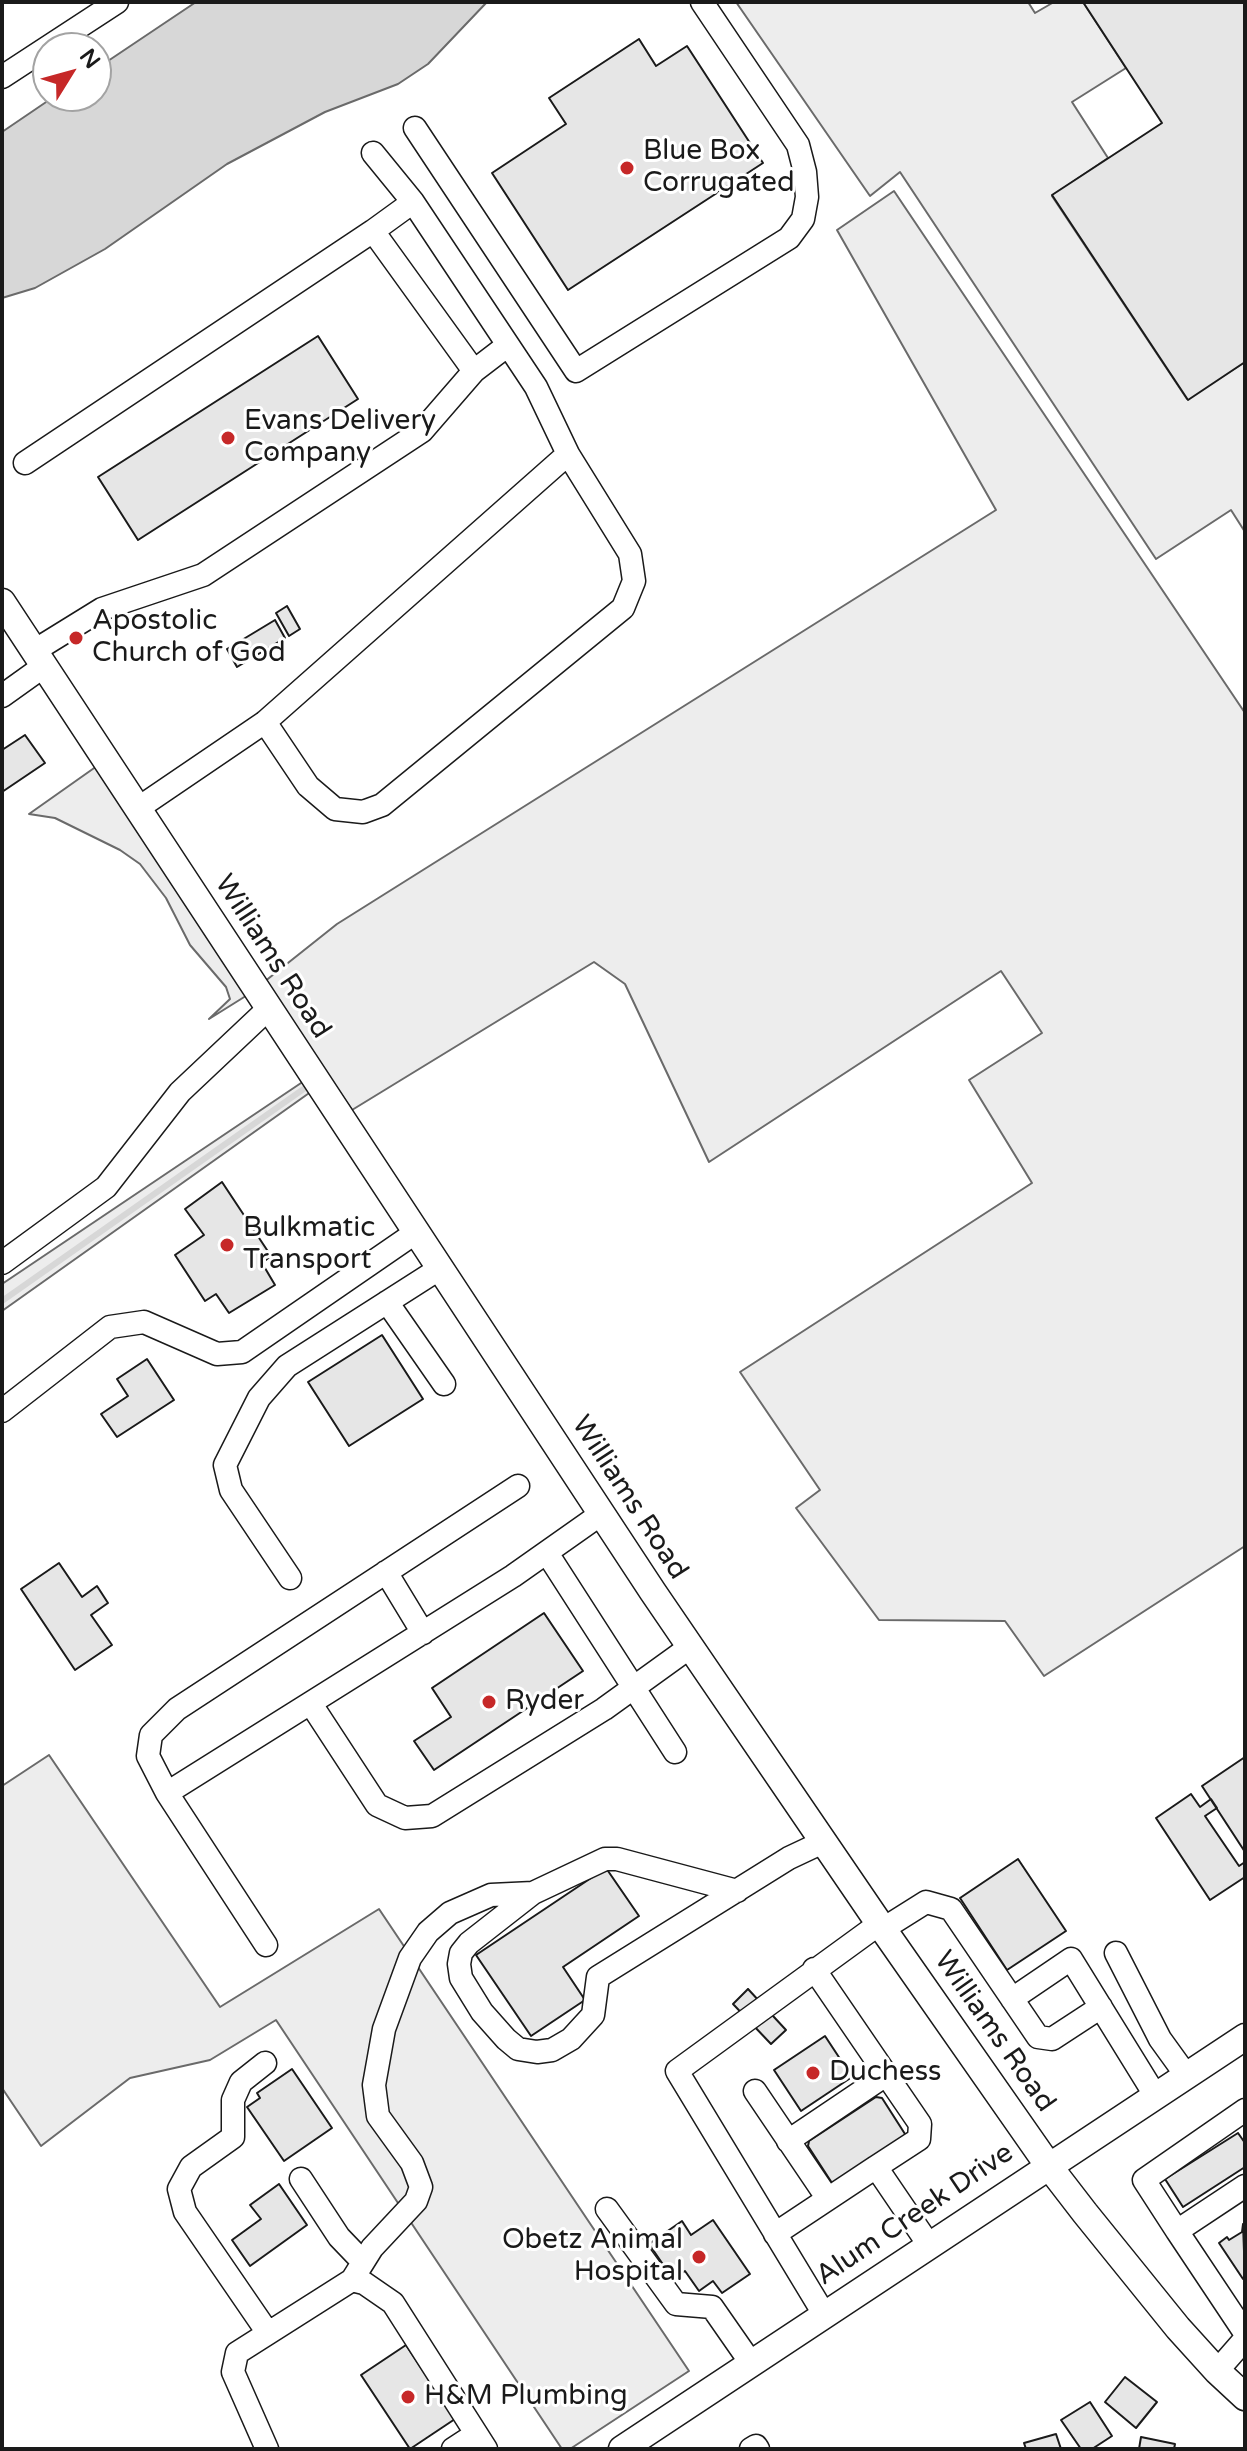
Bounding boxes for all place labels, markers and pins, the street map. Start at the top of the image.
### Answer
place label: Blue Box Corrugated [643,135,795,201]
marker: Blue Box Corrugated [618,159,636,177]
place label: Evans Delivery Company [244,405,436,471]
marker: Evans Delivery Company [219,429,237,447]
place label: Apostolic Church of God [92,605,286,671]
marker: Apostolic Church of God [67,629,85,647]
place label: Bulkmatic Transport [243,1212,375,1278]
marker: Bulkmatic Transport [218,1236,236,1254]
place label: Ryder [505,1685,584,1719]
marker: Ryder [480,1693,498,1711]
place label: Duchess [829,2056,942,2090]
marker: Duchess [804,2064,822,2082]
place label: Obetz Animal Hospital [502,2224,683,2290]
marker: Obetz Animal Hospital [690,2248,708,2266]
place label: H&M Plumbing [424,2380,628,2414]
marker: H&M Plumbing [399,2388,417,2406]

